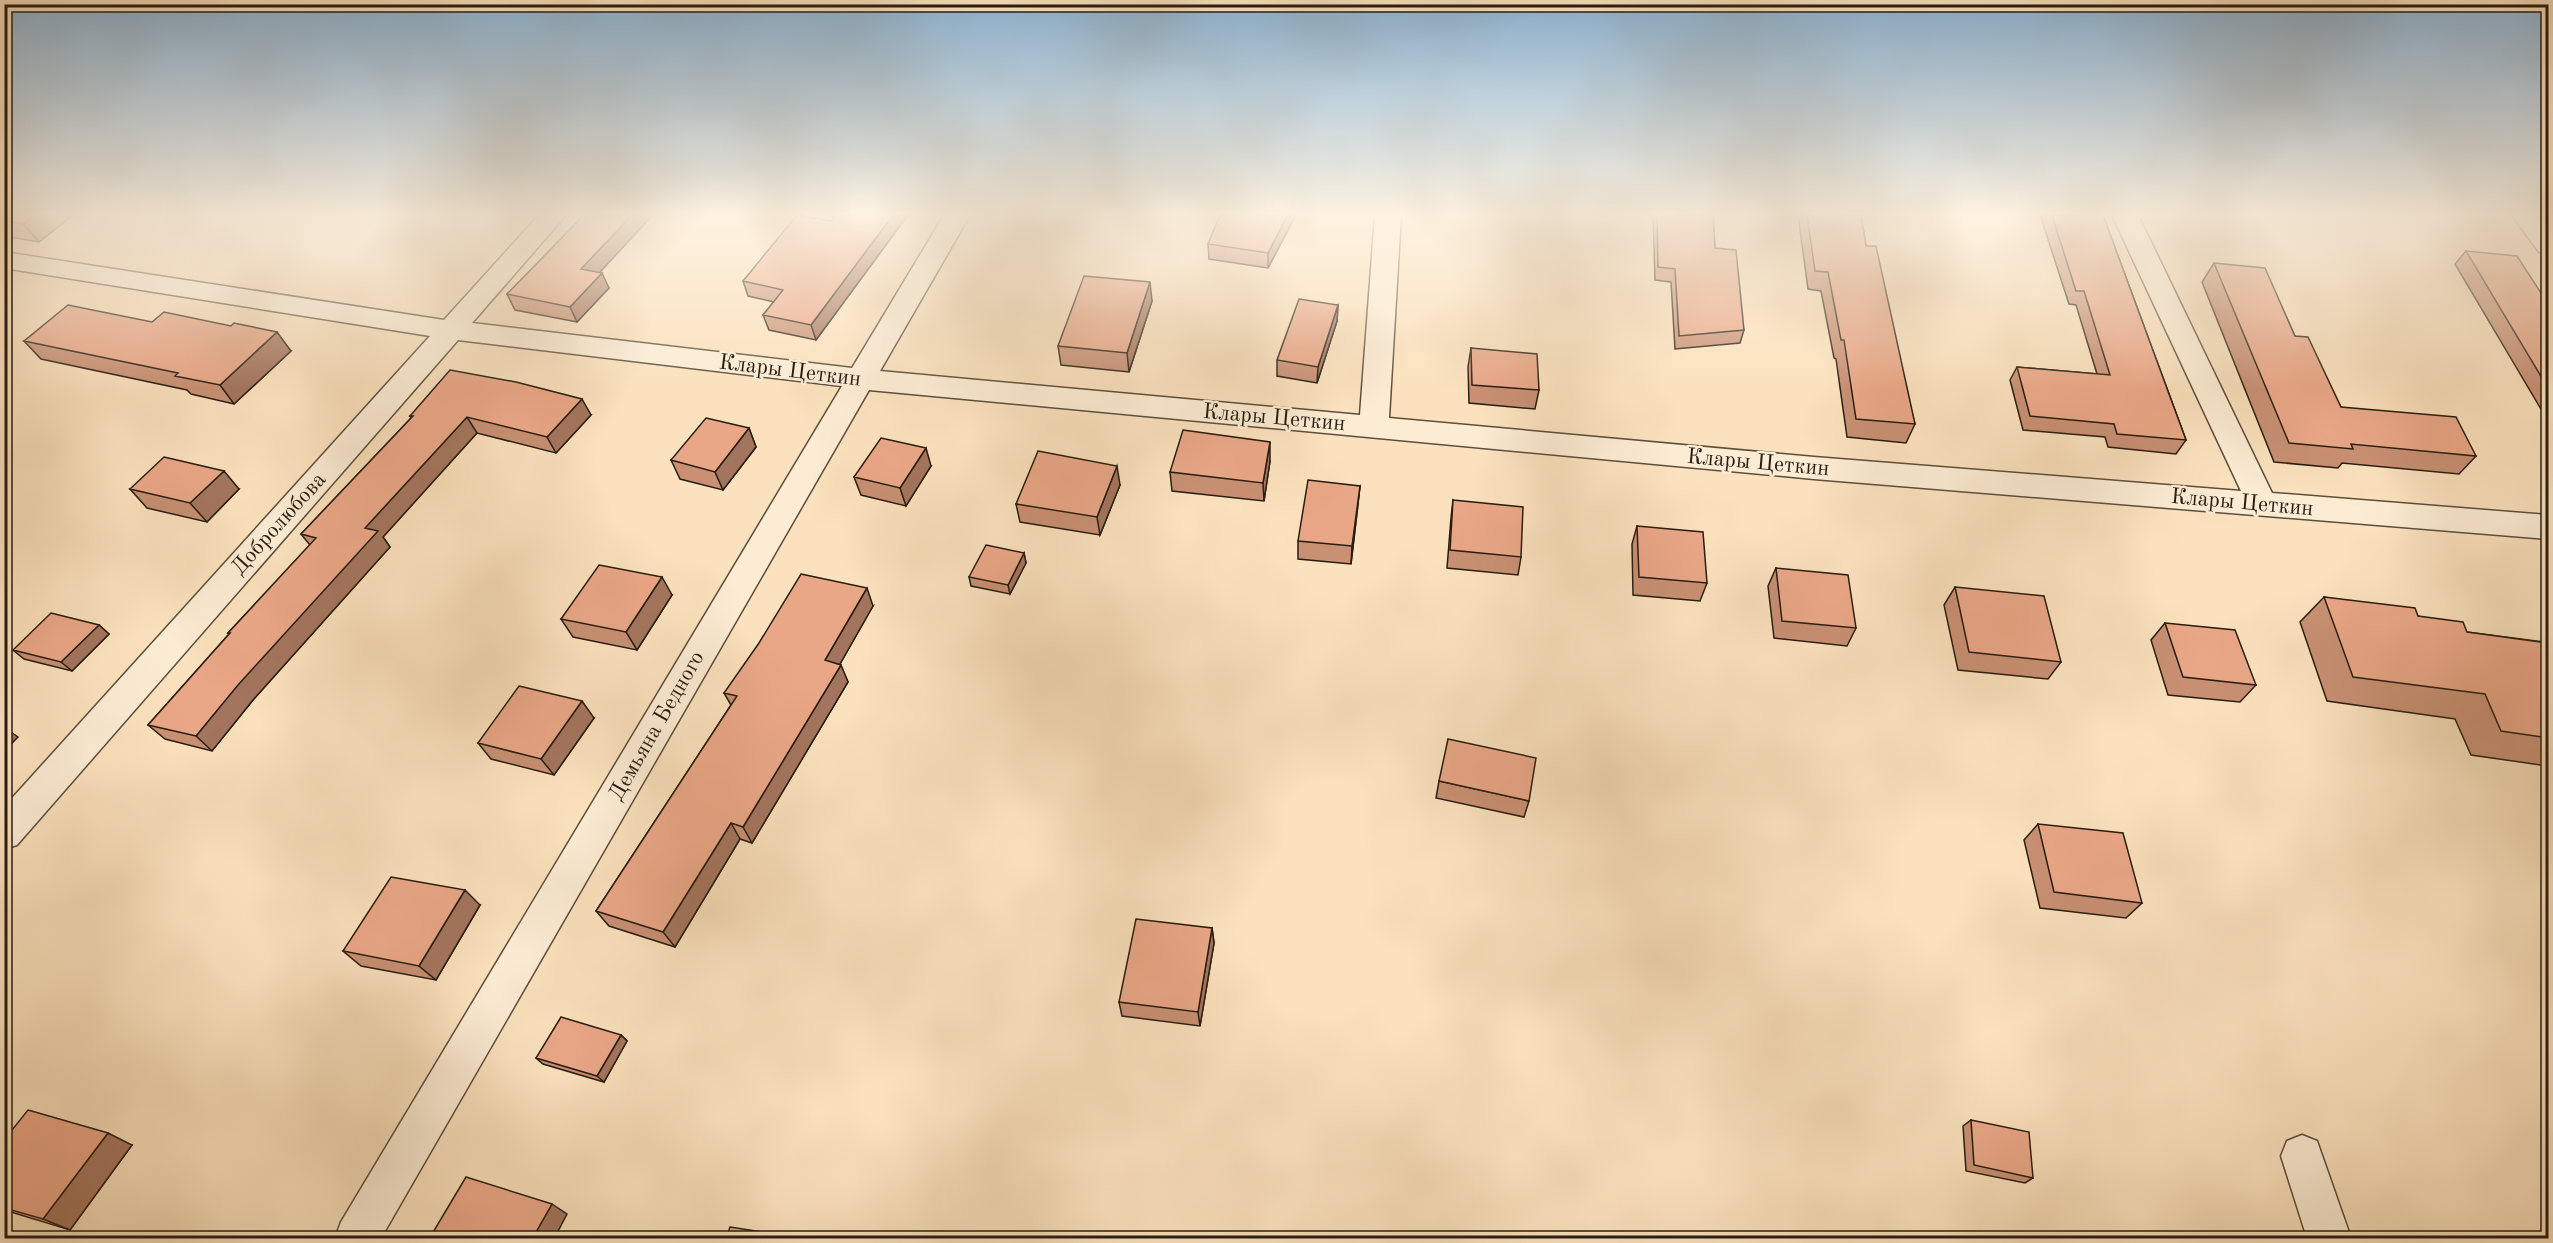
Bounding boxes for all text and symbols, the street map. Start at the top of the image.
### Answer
street label: Клары Цеткин [718,351,862,391]
street label: Клары Цеткин [1202,401,1346,435]
street label: Клары Цеткин [1686,446,1830,480]
street label: Добролюбова [228,468,331,579]
street label: Клары Цеткин [2170,486,2314,520]
street label: Демьяна Бедного [605,647,709,805]

